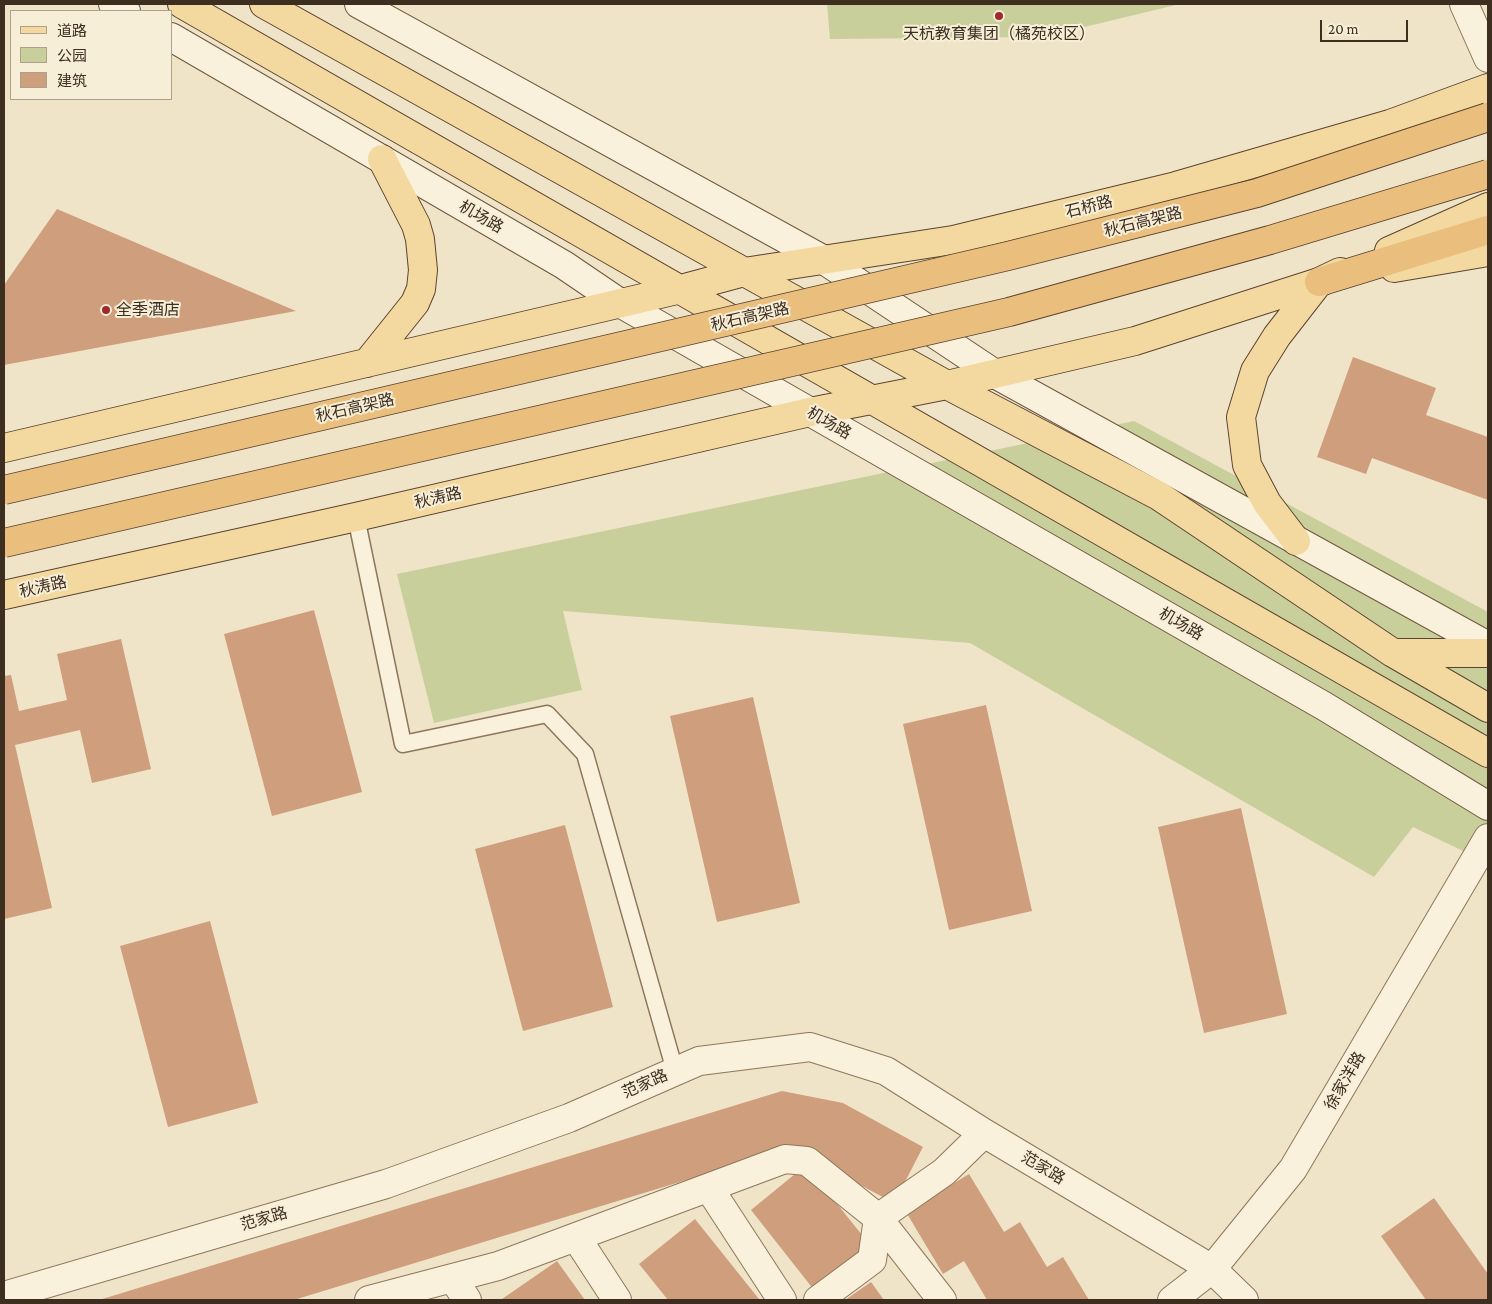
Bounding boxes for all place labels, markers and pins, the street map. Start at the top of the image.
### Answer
marker: 天杭教育集团（橘苑校区） [993,10,1005,22]
place label: 天杭教育集团（橘苑校区） [903,24,1095,44]
place label: 全季酒店 [116,300,180,320]
marker: 全季酒店 [100,304,112,316]

